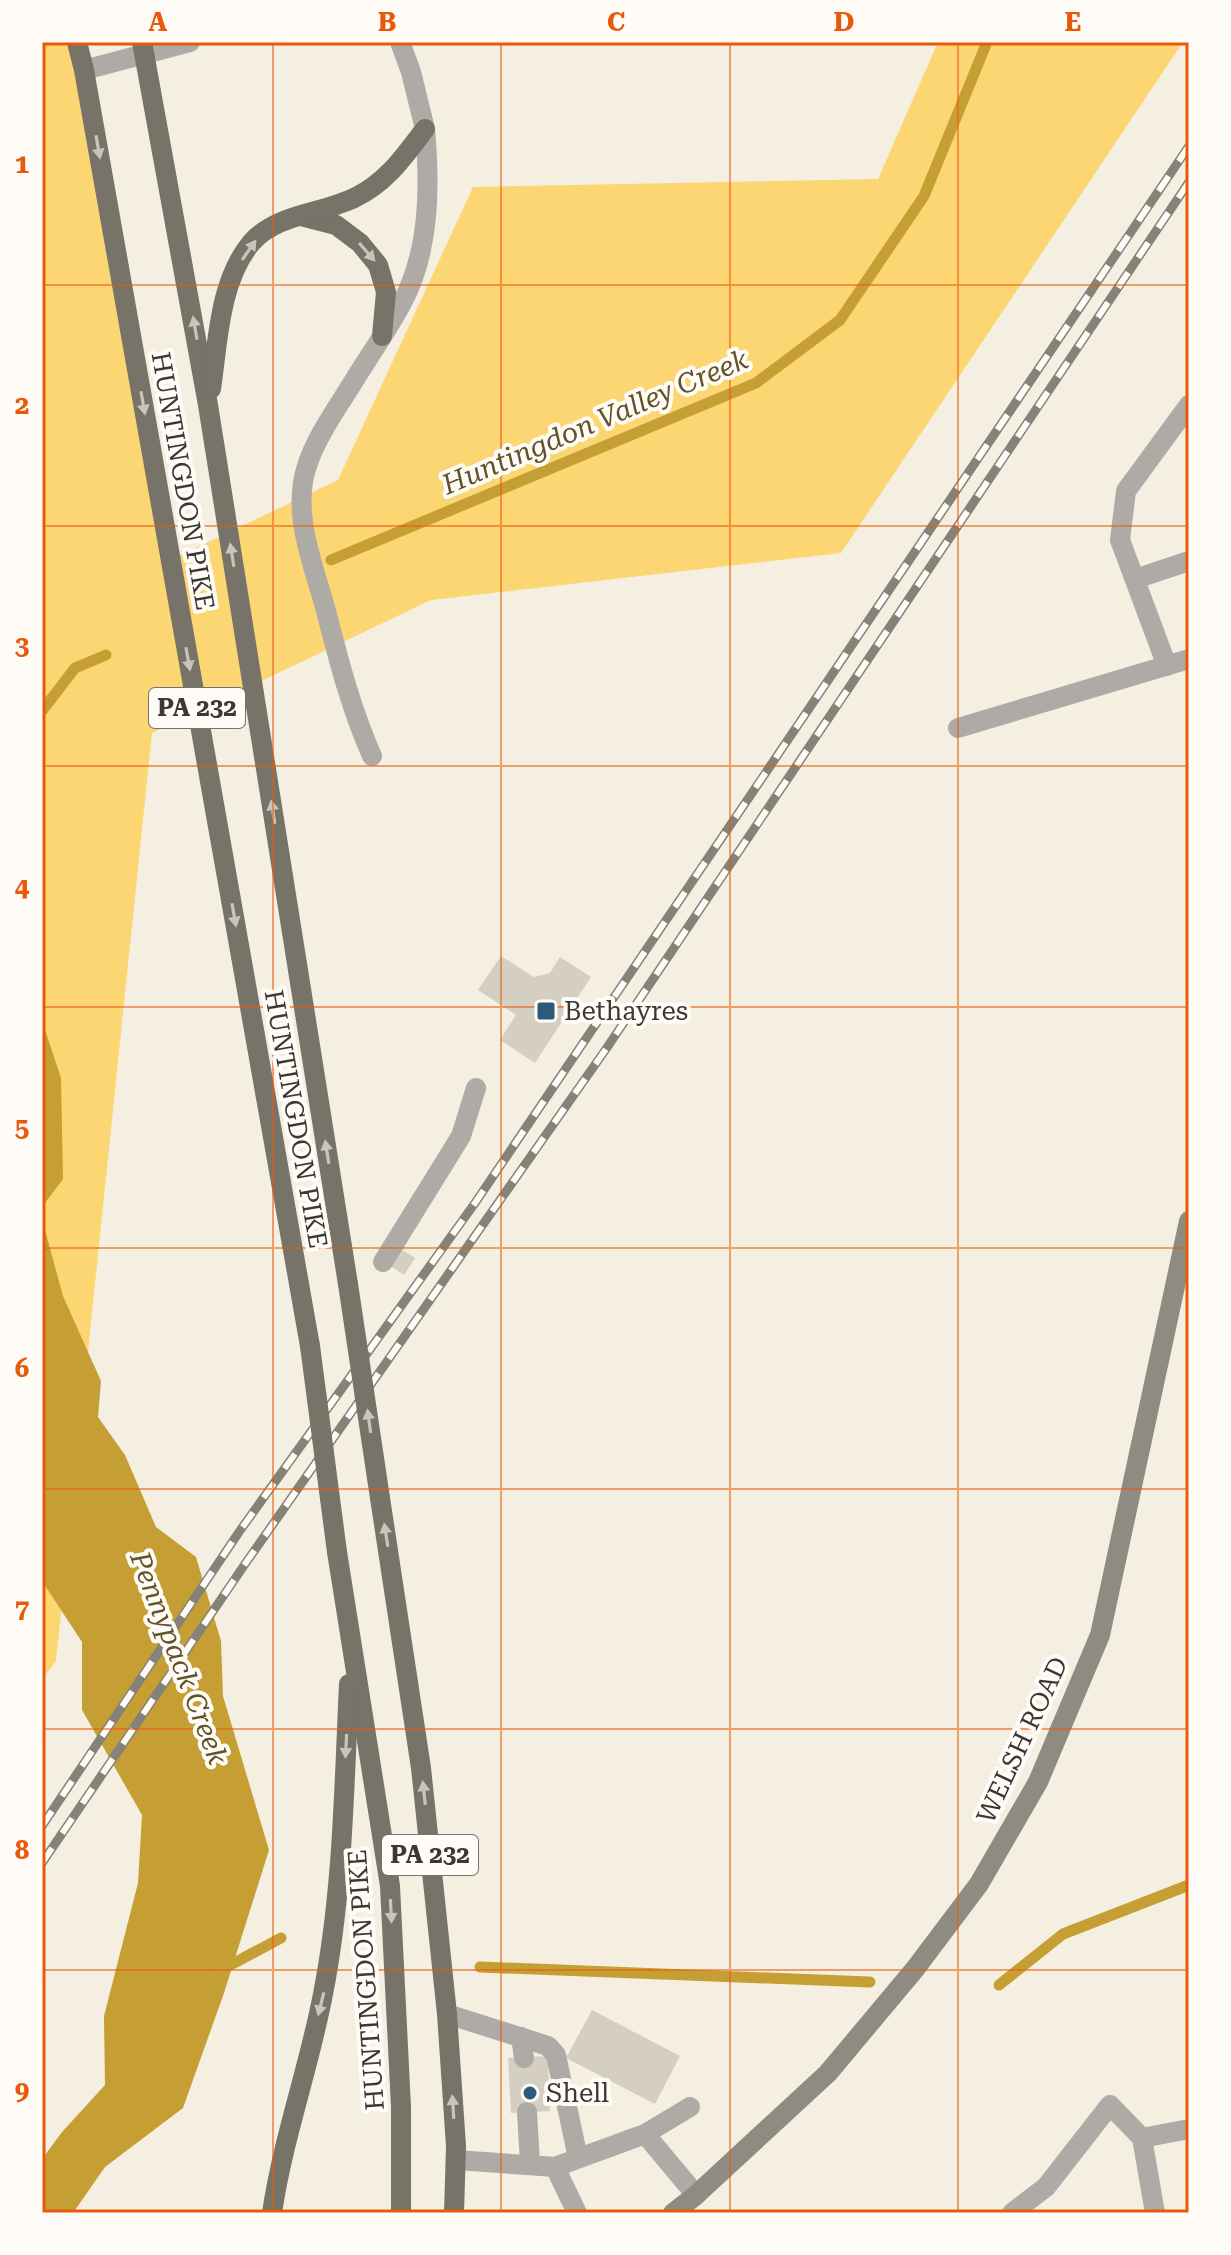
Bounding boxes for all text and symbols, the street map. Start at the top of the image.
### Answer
text: A [149,7,168,37]
text: B [378,7,396,37]
text: C [607,7,625,37]
text: D [834,7,854,37]
text: E [1065,7,1081,37]
one-way arrow [92,134,104,159]
text: 1 [15,149,29,179]
one-way arrow [241,240,256,261]
one-way arrow [358,242,375,262]
one-way arrow [188,315,200,340]
water label: Huntingdon Valley Creek [436,342,754,502]
street label: HUNTINGDON PIKE [146,350,220,612]
text: 2 [15,390,29,420]
one-way arrow [138,390,150,415]
one-way arrow [225,542,238,567]
text: 3 [15,631,29,661]
one-way arrow [183,646,195,671]
road number: PA 232 [149,688,245,728]
one-way arrow [266,799,279,824]
text: 4 [15,872,30,902]
one-way arrow [228,902,240,927]
street label: HUNTINGDON PIKE [259,988,333,1250]
place label: Bethayres [564,996,688,1026]
marker: Bethayres [535,1000,557,1022]
text: 5 [15,1113,29,1143]
one-way arrow [320,1139,333,1164]
text: 6 [15,1353,29,1383]
one-way arrow [362,1408,375,1433]
one-way arrow [379,1523,392,1548]
water label: Pennypack Creek [123,1546,235,1770]
text: 7 [15,1594,29,1624]
street label: WELSH ROAD [970,1652,1074,1828]
one-way arrow [340,1734,353,1759]
one-way arrow [417,1780,430,1805]
text: 8 [15,1835,30,1865]
road number: PA 232 [382,1835,478,1875]
street label: HUNTINGDON PIKE [342,1849,390,2111]
one-way arrow [385,1899,398,1924]
one-way arrow [314,1992,326,2017]
text: 9 [15,2076,29,2106]
place label: Shell [546,2078,609,2108]
marker: Shell [521,2084,539,2102]
one-way arrow [446,2094,459,2119]

